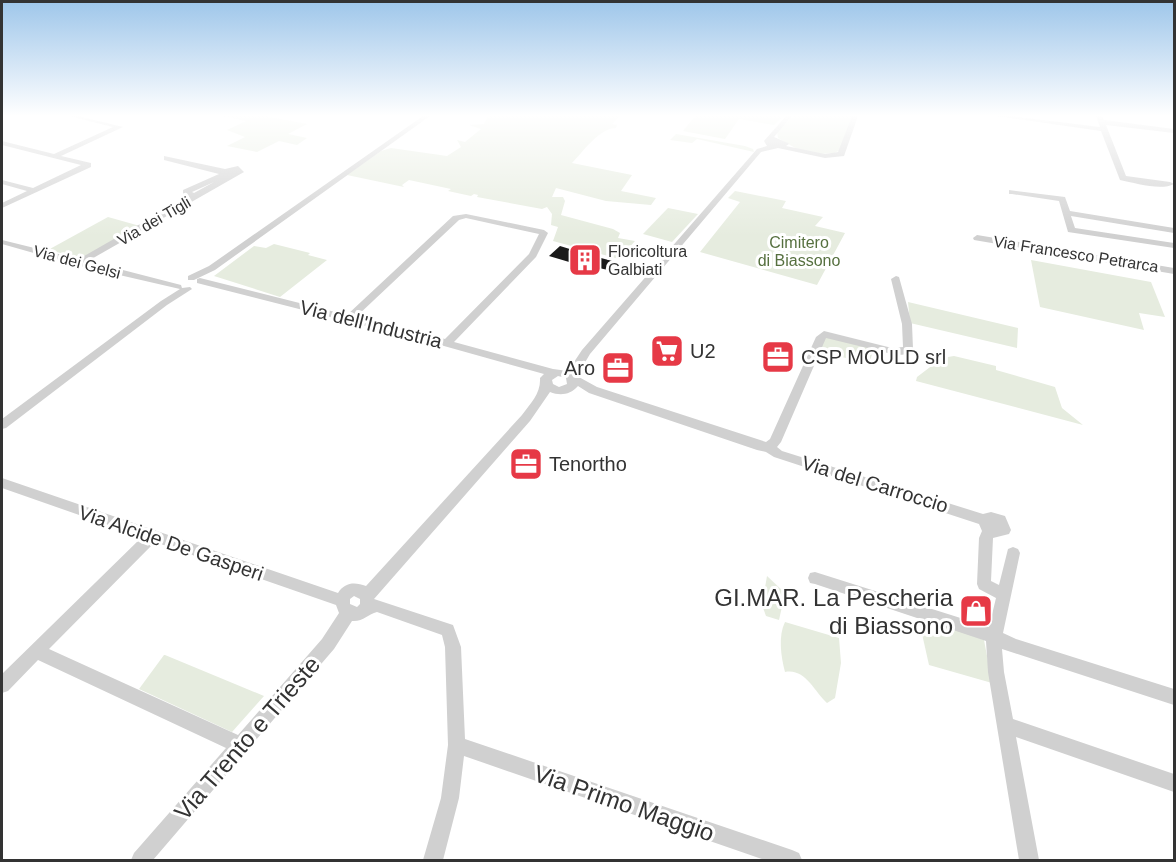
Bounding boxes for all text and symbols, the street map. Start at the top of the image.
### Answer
street label: Via dei Tigli [114,193,194,249]
street label: Via Francesco Petrarca [992,233,1160,275]
park label: Cimitero di Biassono [758,234,840,269]
street label: Via dei Gelsi [32,242,122,282]
building icon: Floricoltura Galbiati [567,242,603,278]
place label: Floricoltura Galbiati [608,243,687,278]
street label: Via dell'Industria [298,296,445,353]
supermarket icon: U2 [649,333,685,369]
office icon: CSP MOULD srl [760,339,796,375]
place label: U2 [690,340,716,362]
place label: CSP MOULD srl [801,346,946,368]
office icon: Aro [600,350,636,386]
place label: Aro [564,357,595,379]
office icon: Tenortho [508,446,544,482]
street label: Via del Carroccio [799,451,951,517]
place label: Tenortho [549,453,627,475]
street label: Via Alcide De Gasperi [76,501,266,585]
place label: GI.MAR. La Pescheria di Biassono [714,584,954,639]
shop icon: GI.MAR. La Pescheria di Biassono [958,593,994,629]
street label: Via Trento e Trieste [169,651,325,825]
street label: Via Primo Maggio [530,759,718,847]

